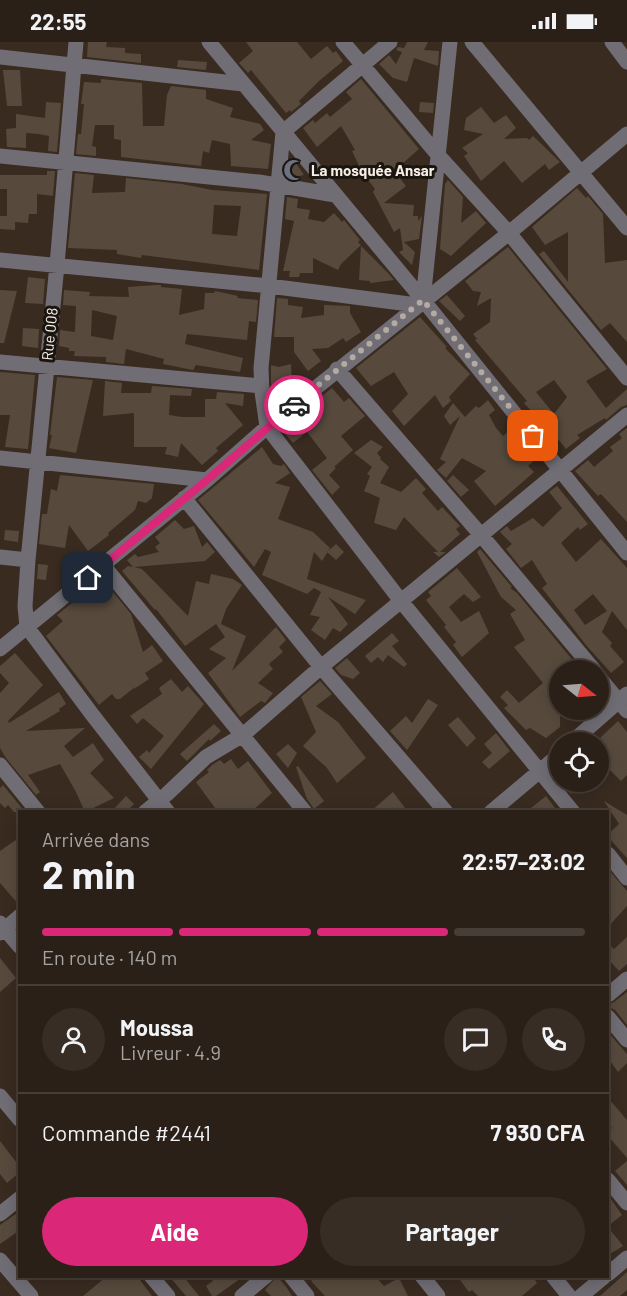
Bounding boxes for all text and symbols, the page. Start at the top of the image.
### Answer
text: 22:55 [30,8,86,34]
mosque icon: La mosquée Ansar [282,158,306,182]
place label: La mosquée Ansar [311,161,435,179]
street label: Rue 008 [37,307,61,361]
courier [264,375,324,435]
icon: car [278,389,311,422]
pin [507,410,558,461]
icon: bag [516,419,549,452]
pin [62,552,113,603]
icon: home [71,561,104,594]
north arrow [549,660,609,720]
map controls [549,660,609,792]
button: locate [549,732,609,792]
text: Arrivée dans [42,827,150,851]
text: 22:57–23:02 [462,848,585,874]
text: 2 min [42,850,135,897]
text: En route · 140 m [42,945,177,969]
button: person [42,1008,105,1071]
button: chat [444,1008,507,1071]
button: phone [522,1008,585,1071]
text: Moussa [120,1014,194,1040]
text: Livreur · 4.9 [120,1040,221,1064]
text: Commande #2441 [42,1119,211,1145]
text: 7 930 CFA [490,1119,585,1145]
button: Aide [42,1197,308,1266]
button: Partager [320,1197,585,1266]

